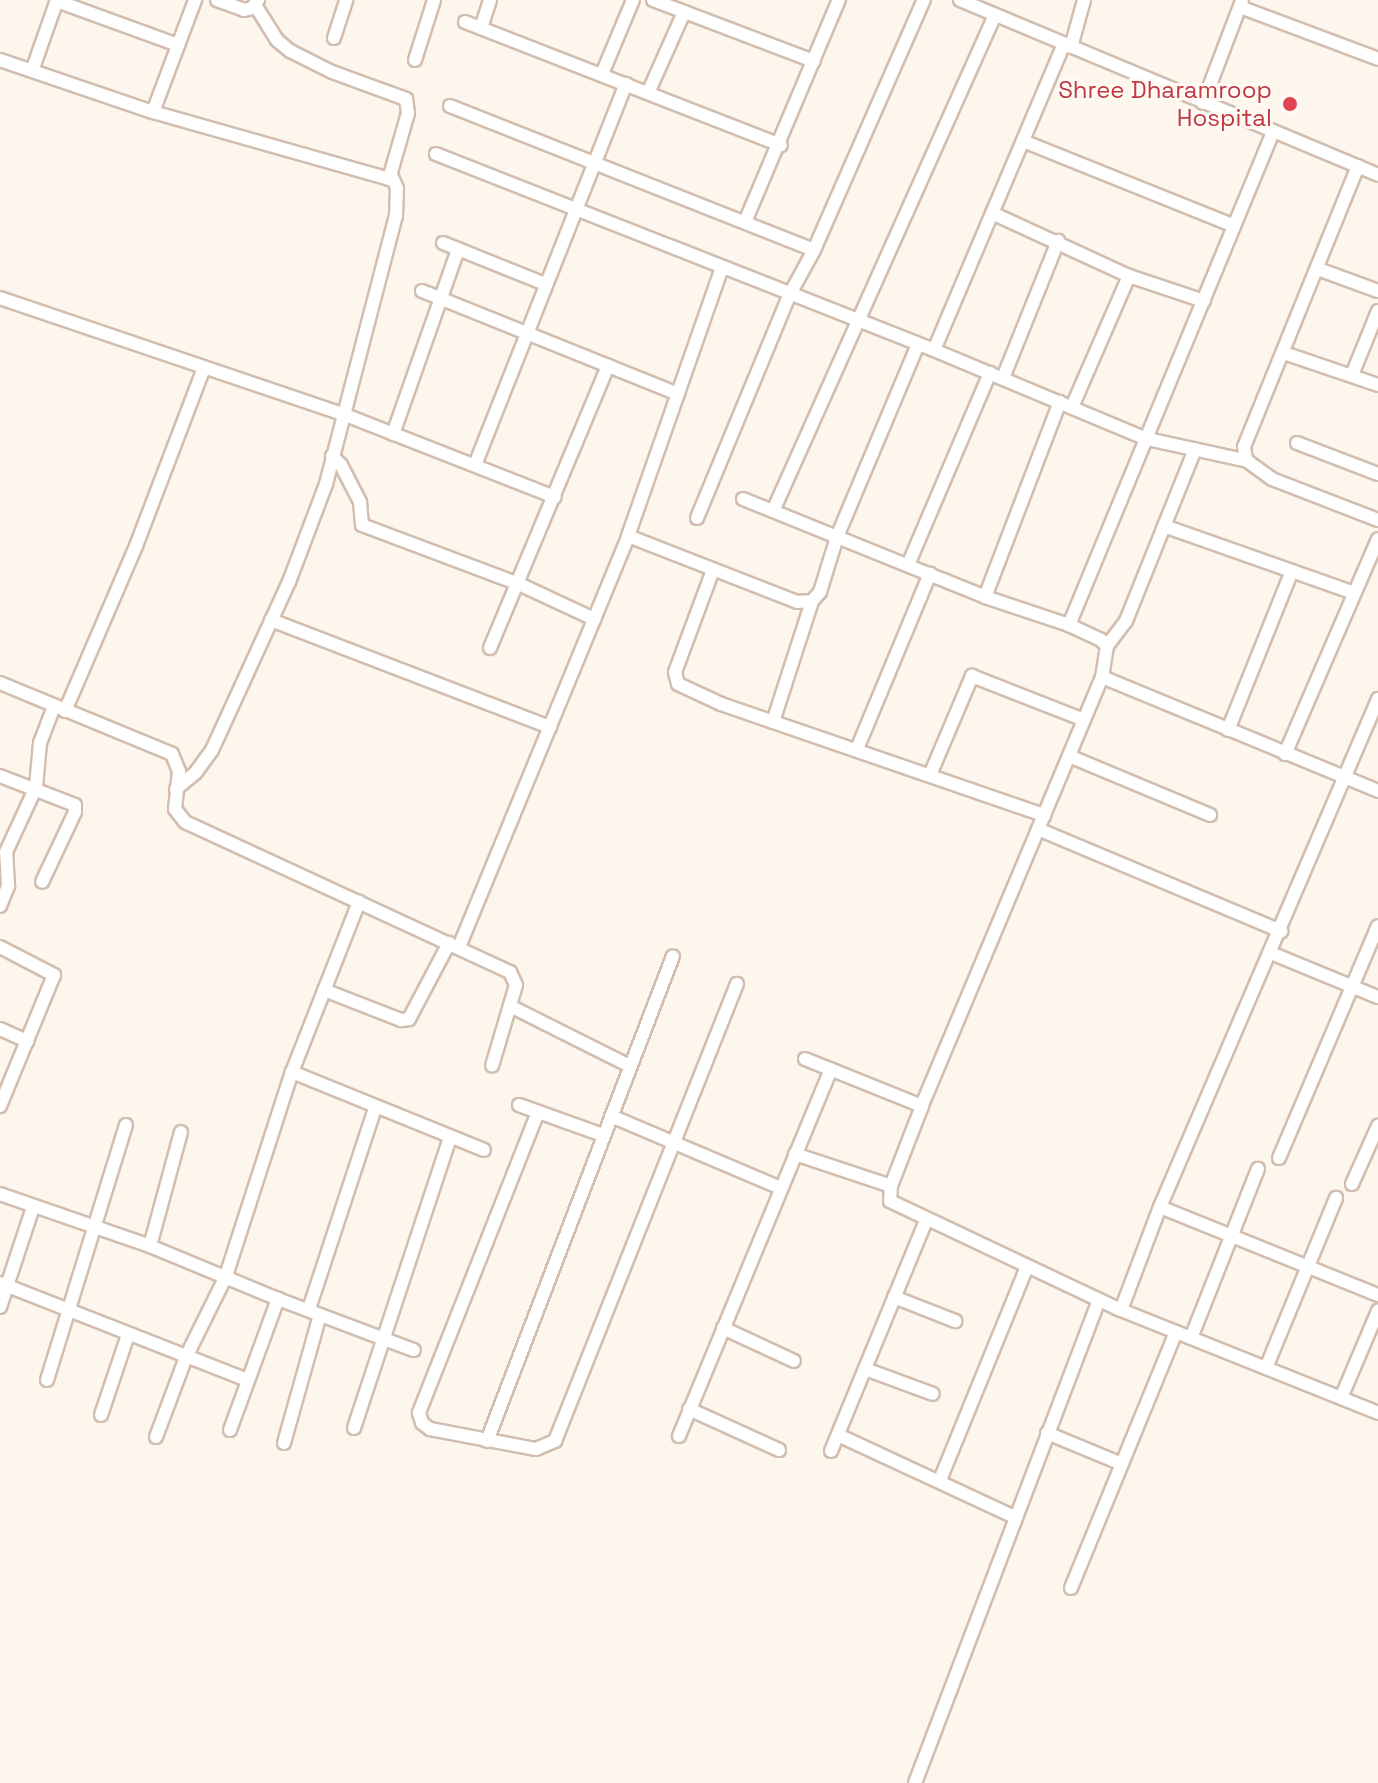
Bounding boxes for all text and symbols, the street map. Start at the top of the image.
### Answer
place label: Shree Dharamroop Hospital [1058,76,1272,132]
marker: Shree Dharamroop Hospital [1279,93,1301,115]

